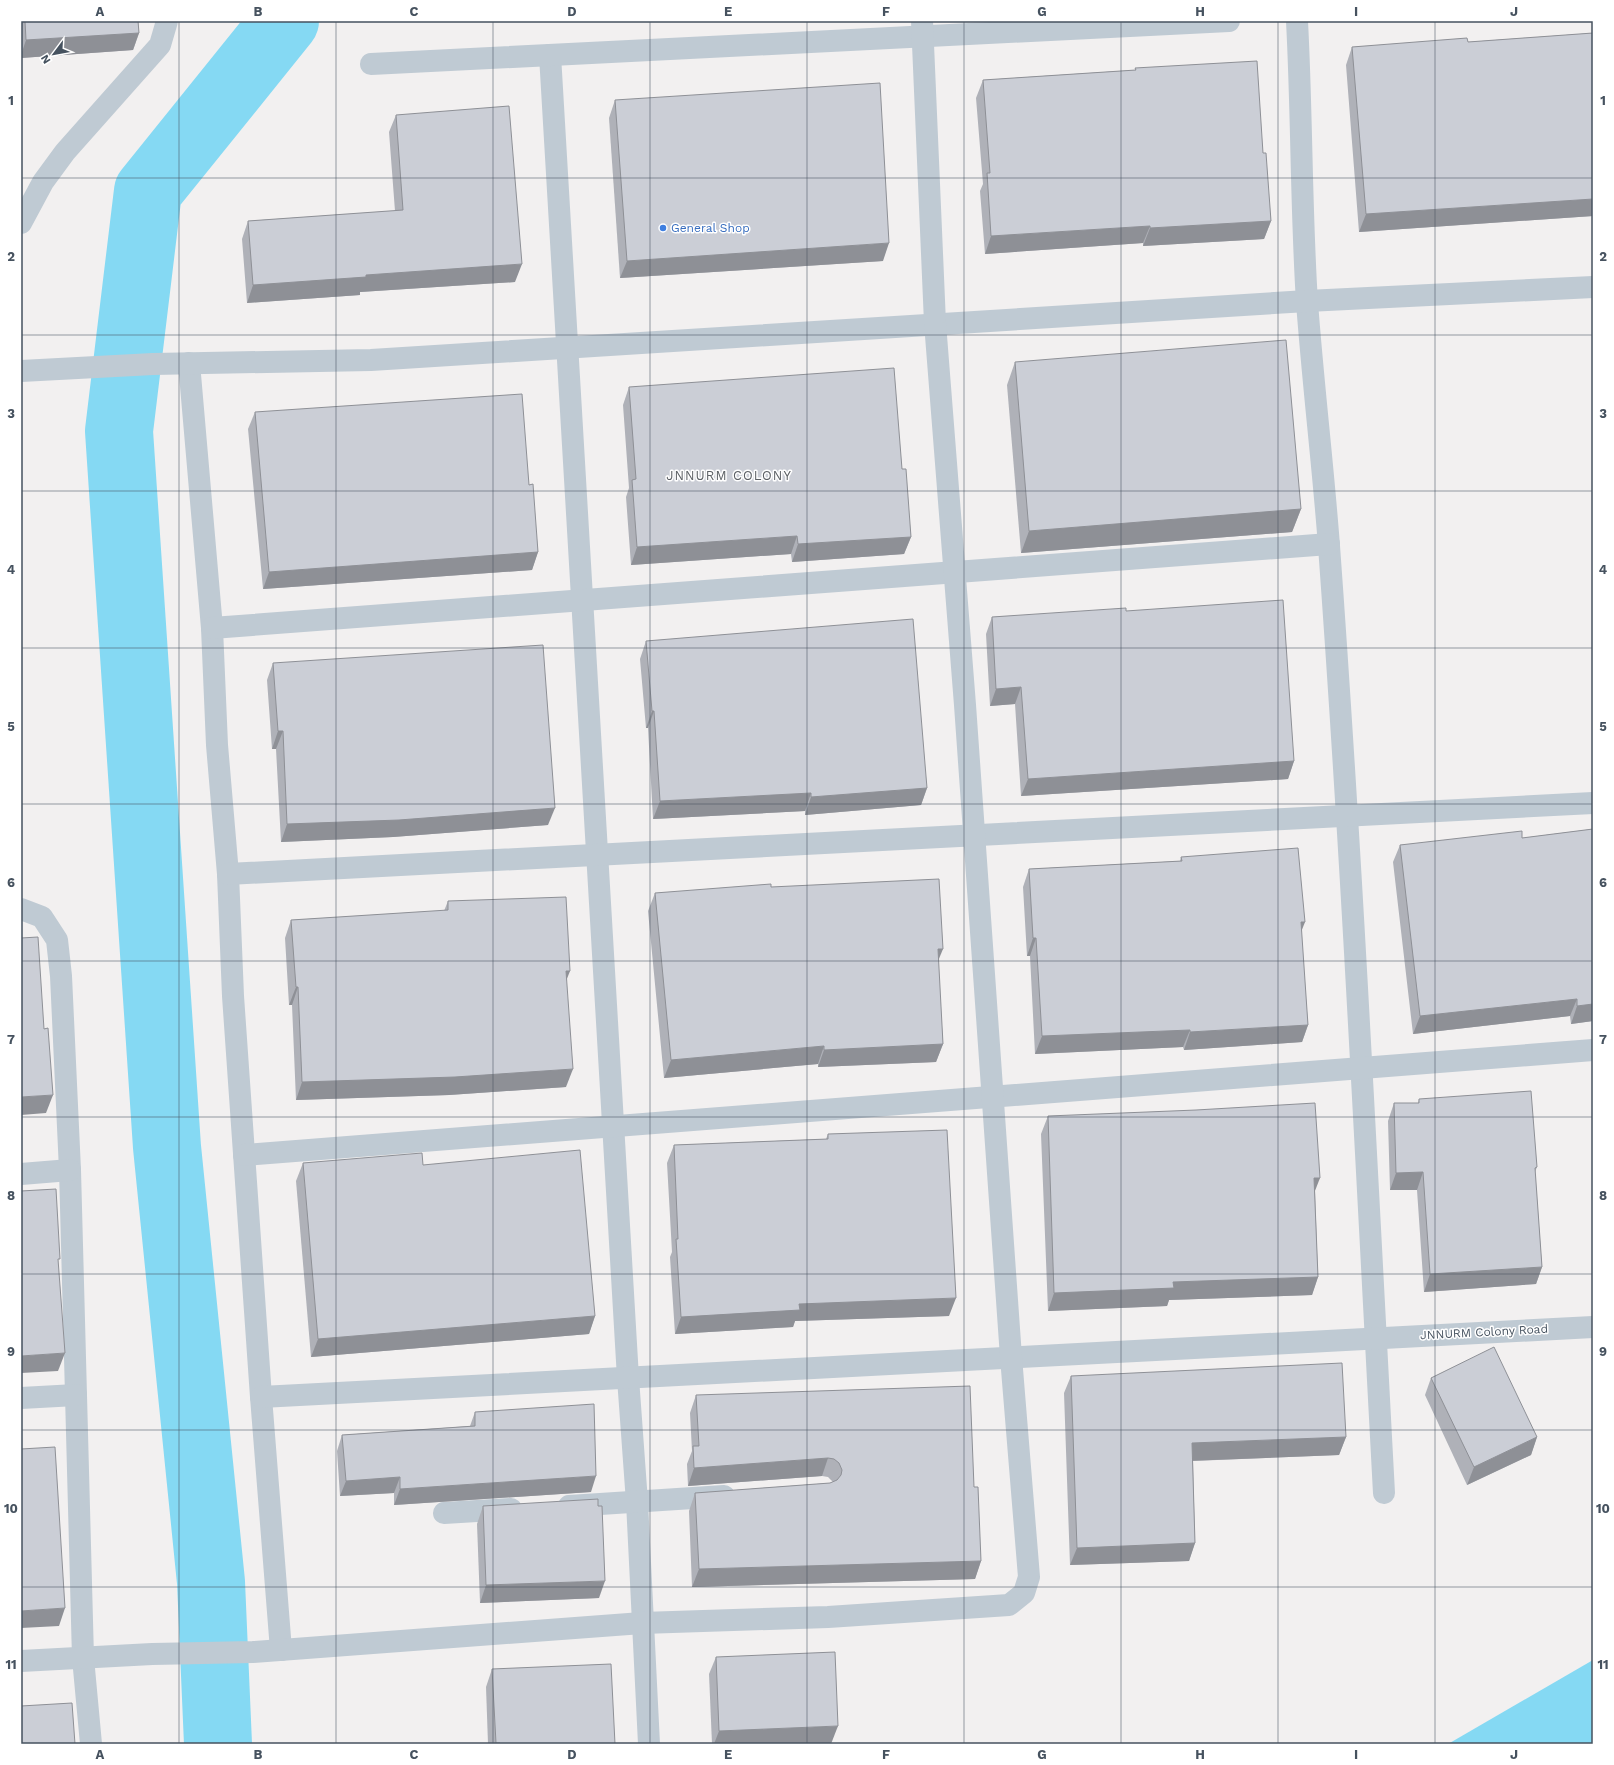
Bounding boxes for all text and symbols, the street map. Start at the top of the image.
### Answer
text: A [96,4,105,19]
text: B [254,4,263,19]
text: C [410,4,419,19]
text: D [567,4,577,19]
text: E [724,4,732,19]
text: F [882,4,890,19]
text: G [1037,4,1047,19]
text: H [1195,4,1205,19]
text: I [1354,4,1358,19]
text: J [1510,4,1518,19]
north arrow [34,34,74,74]
text: N [38,52,54,66]
text: 1 [8,93,14,108]
text: 1 [1600,93,1606,108]
place label: General Shop [671,221,750,235]
marker: General Shop [658,223,668,233]
text: 2 [7,249,15,264]
text: 2 [1599,249,1607,264]
text: 3 [7,406,15,421]
text: 3 [1599,406,1607,421]
district label: JNNURM COLONY [666,468,792,483]
text: 4 [7,562,16,577]
text: 4 [1599,562,1608,577]
text: 5 [7,719,15,734]
text: 5 [1599,719,1607,734]
text: 6 [7,875,15,890]
text: 6 [1599,875,1607,890]
text: 7 [7,1032,15,1047]
text: 7 [1599,1032,1607,1047]
text: 8 [7,1188,15,1203]
text: 8 [1599,1188,1607,1203]
street label: JNNURM Colony Road [1420,1322,1548,1342]
text: 9 [7,1344,15,1359]
text: 9 [1599,1344,1607,1359]
text: 10 [4,1501,18,1516]
text: 10 [1596,1501,1610,1516]
text: 11 [5,1657,17,1672]
text: 11 [1597,1657,1609,1672]
text: A [96,1747,105,1762]
text: B [254,1747,263,1762]
text: C [410,1747,419,1762]
text: D [567,1747,577,1762]
text: E [724,1747,732,1762]
text: F [882,1747,890,1762]
text: G [1037,1747,1047,1762]
text: H [1195,1747,1205,1762]
text: I [1354,1747,1358,1762]
text: J [1510,1747,1518,1762]

